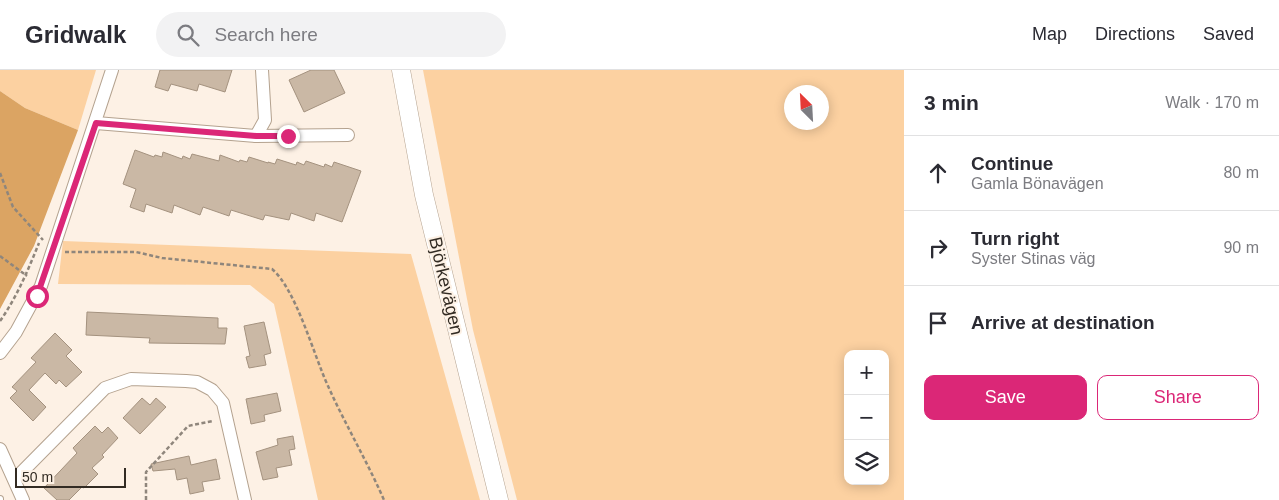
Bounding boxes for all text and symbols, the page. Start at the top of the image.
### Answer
search box [156,12,506,57]
text: Gridwalk [25,21,126,48]
icon: search [174,21,202,49]
text: Search here [214,24,318,45]
text: Map [1032,24,1067,44]
text: Directions [1095,24,1175,44]
text: Saved [1203,24,1254,44]
north arrow [784,85,829,130]
text: 3 min [924,91,979,114]
text: Walk · 170 m [1165,94,1259,111]
route end [277,125,300,148]
text: Continue [971,153,1053,174]
icon: ahead [924,159,952,187]
text: 80 m [1223,164,1259,181]
text: Gamla Bönavägen [971,175,1104,192]
text: Turn right [971,228,1059,249]
icon: right [924,234,952,262]
street label: Björkevägen [425,235,467,337]
text: 90 m [1223,239,1259,256]
text: Syster Stinas väg [971,250,1096,267]
route start [26,285,49,308]
icon: arrive [924,309,952,337]
text: Arrive at destination [971,312,1155,333]
map controls [844,350,889,485]
button: + [844,350,889,395]
button: Save [924,375,1087,420]
button: Share [1097,375,1259,420]
button: − [844,395,889,440]
button: layers [844,440,889,485]
scale bar [15,465,126,488]
text: 50 m [22,469,53,485]

